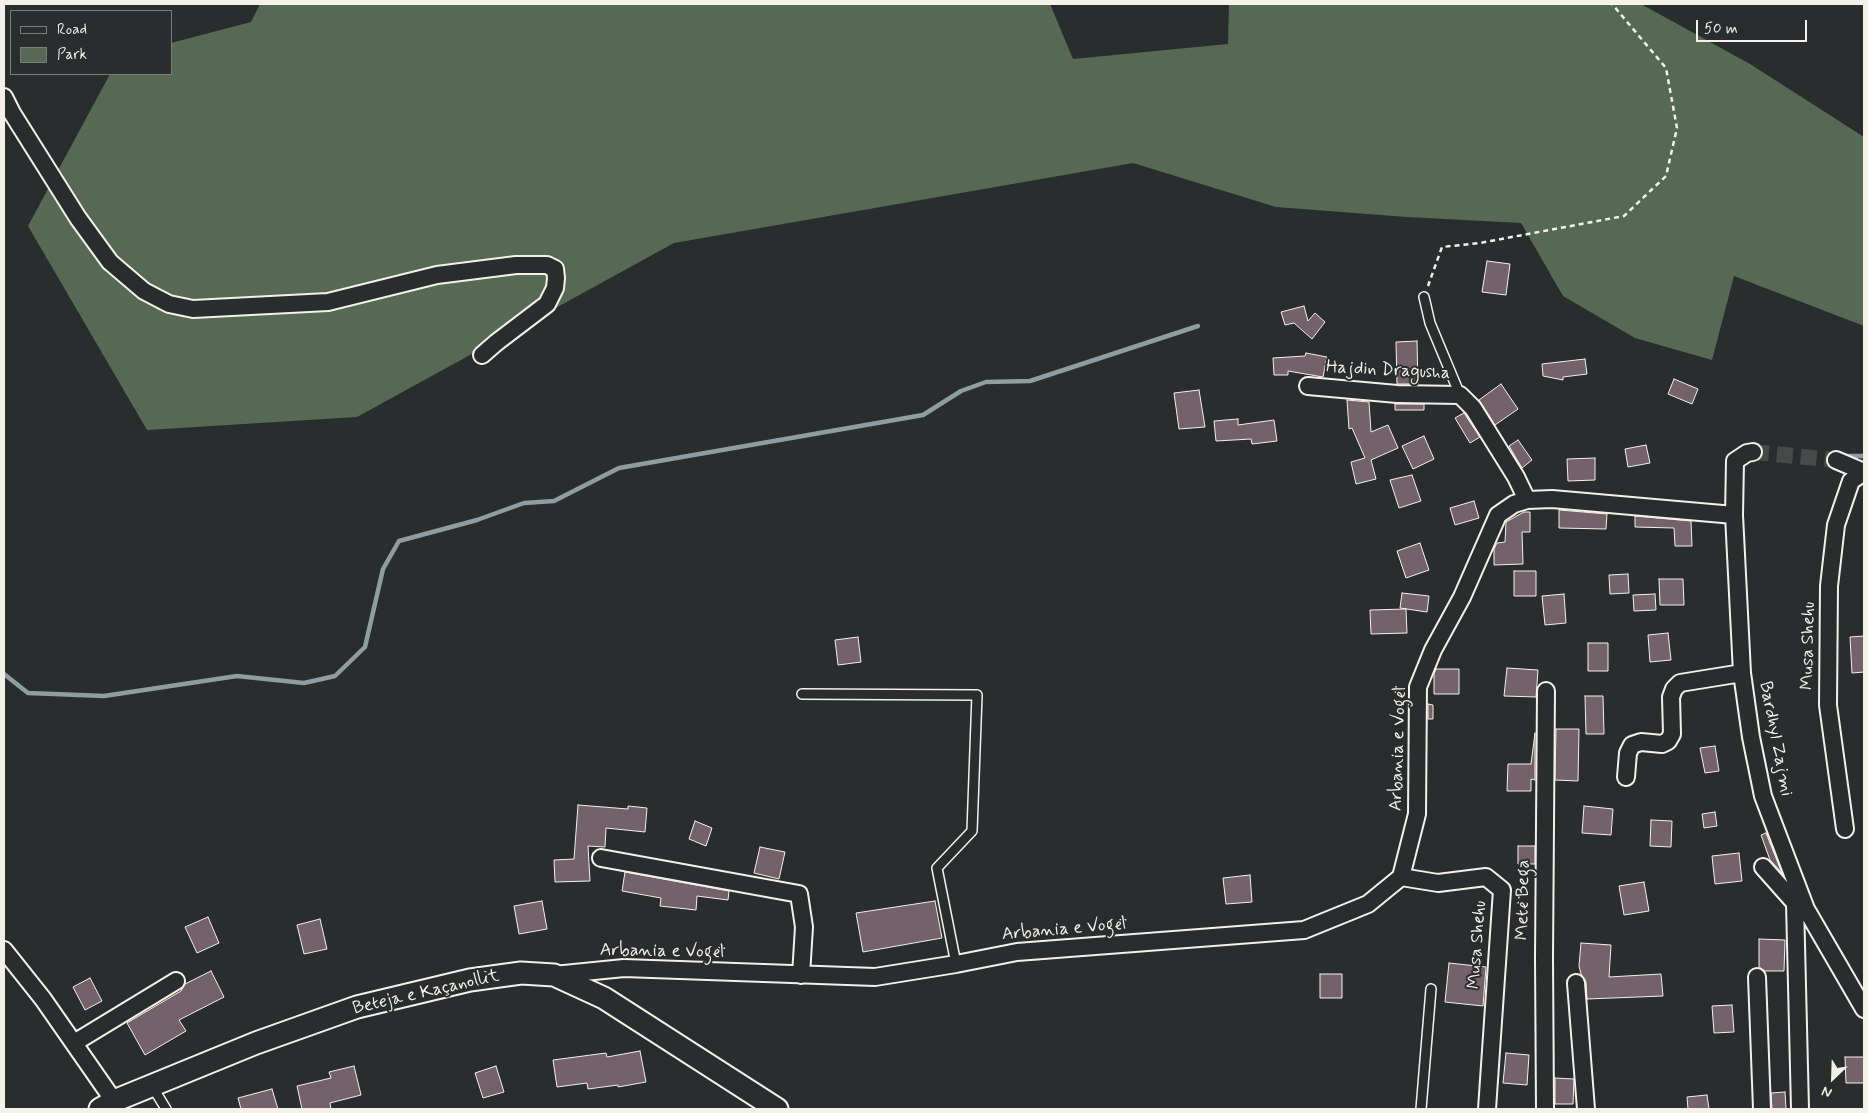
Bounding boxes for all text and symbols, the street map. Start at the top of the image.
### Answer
legend [10,10,172,75]
scale bar [1698,10,1809,42]
text: 50 m [1704,19,1738,39]
text: Road [57,20,87,40]
text: Park [57,45,87,65]
street label: Hajdin Dragusha [1325,357,1451,385]
street label: Musa Shehu [1797,602,1821,690]
street label: Bardhyl Zajmi [1753,680,1797,798]
street label: Arbania e Vogël [1386,686,1412,812]
street label: Metë Bega [1512,859,1536,941]
street label: Musa Shehu [1464,900,1492,990]
street label: Arbania e Vogël [1001,914,1127,946]
street label: Arbania e Vogël [600,940,724,964]
street label: Beteja e Kaçanollit [351,966,501,1020]
north arrow [1808,1053,1858,1103]
text: N [1819,1082,1835,1102]

